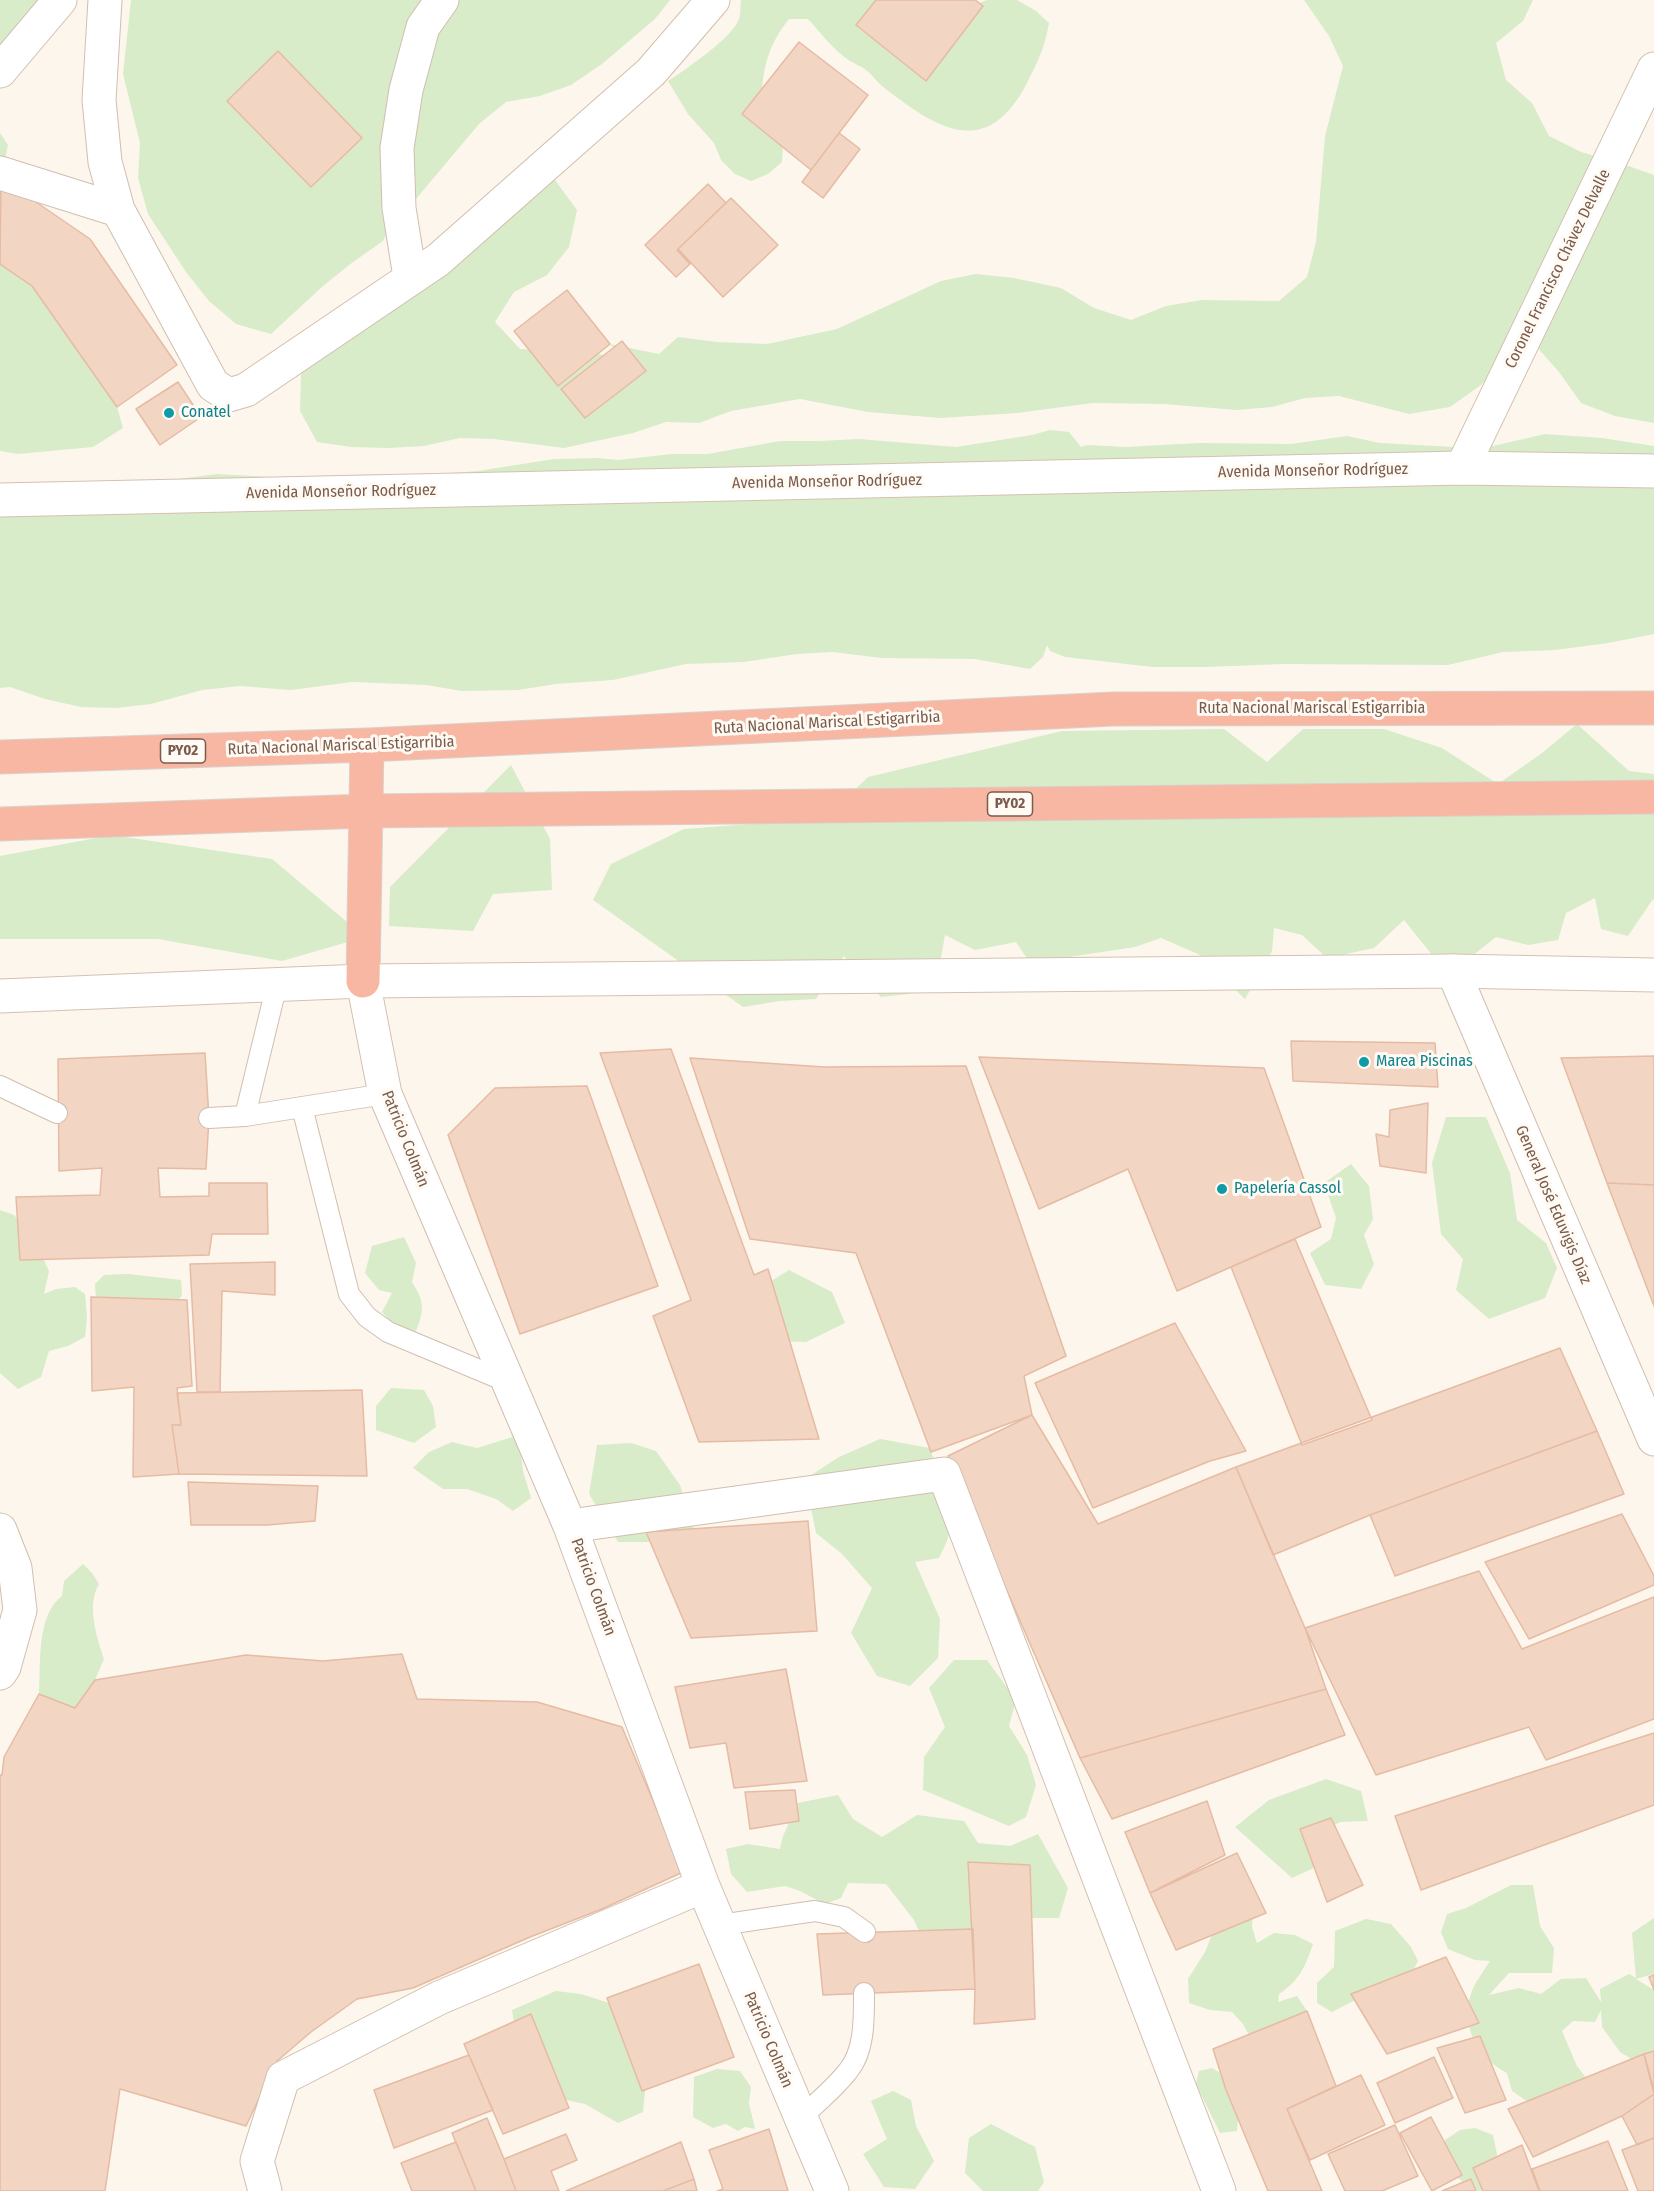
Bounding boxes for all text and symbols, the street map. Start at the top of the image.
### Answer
street label: Coronel Francisco Chávez Delvalle [1501,166,1615,372]
place label: Conatel [181,403,231,423]
marker: Conatel [162,406,176,420]
street label: Avenida Monseñor Rodríguez [1218,460,1408,482]
street label: Avenida Monseñor Rodríguez [732,471,922,493]
street label: Avenida Monseñor Rodríguez [246,481,436,503]
street label: Ruta Nacional Mariscal Estigarribia [1199,699,1425,719]
street label: Ruta Nacional Mariscal Estigarribia [713,707,941,739]
street label: Ruta Nacional Mariscal Estigarribia [227,732,455,760]
road number: PY02 [160,739,206,763]
road number: PY02 [988,792,1032,816]
place label: Marea Piscinas [1376,1052,1473,1072]
marker: Marea Piscinas [1357,1055,1371,1069]
street label: Patricio Colmán [377,1088,433,1190]
street label: General José Eduvigis Díaz [1511,1123,1595,1287]
place label: Papelería Cassol [1234,1179,1341,1199]
marker: Papelería Cassol [1215,1182,1229,1196]
street label: Patricio Colmán [566,1536,620,1638]
street label: Patricio Colmán [739,1989,797,2091]

